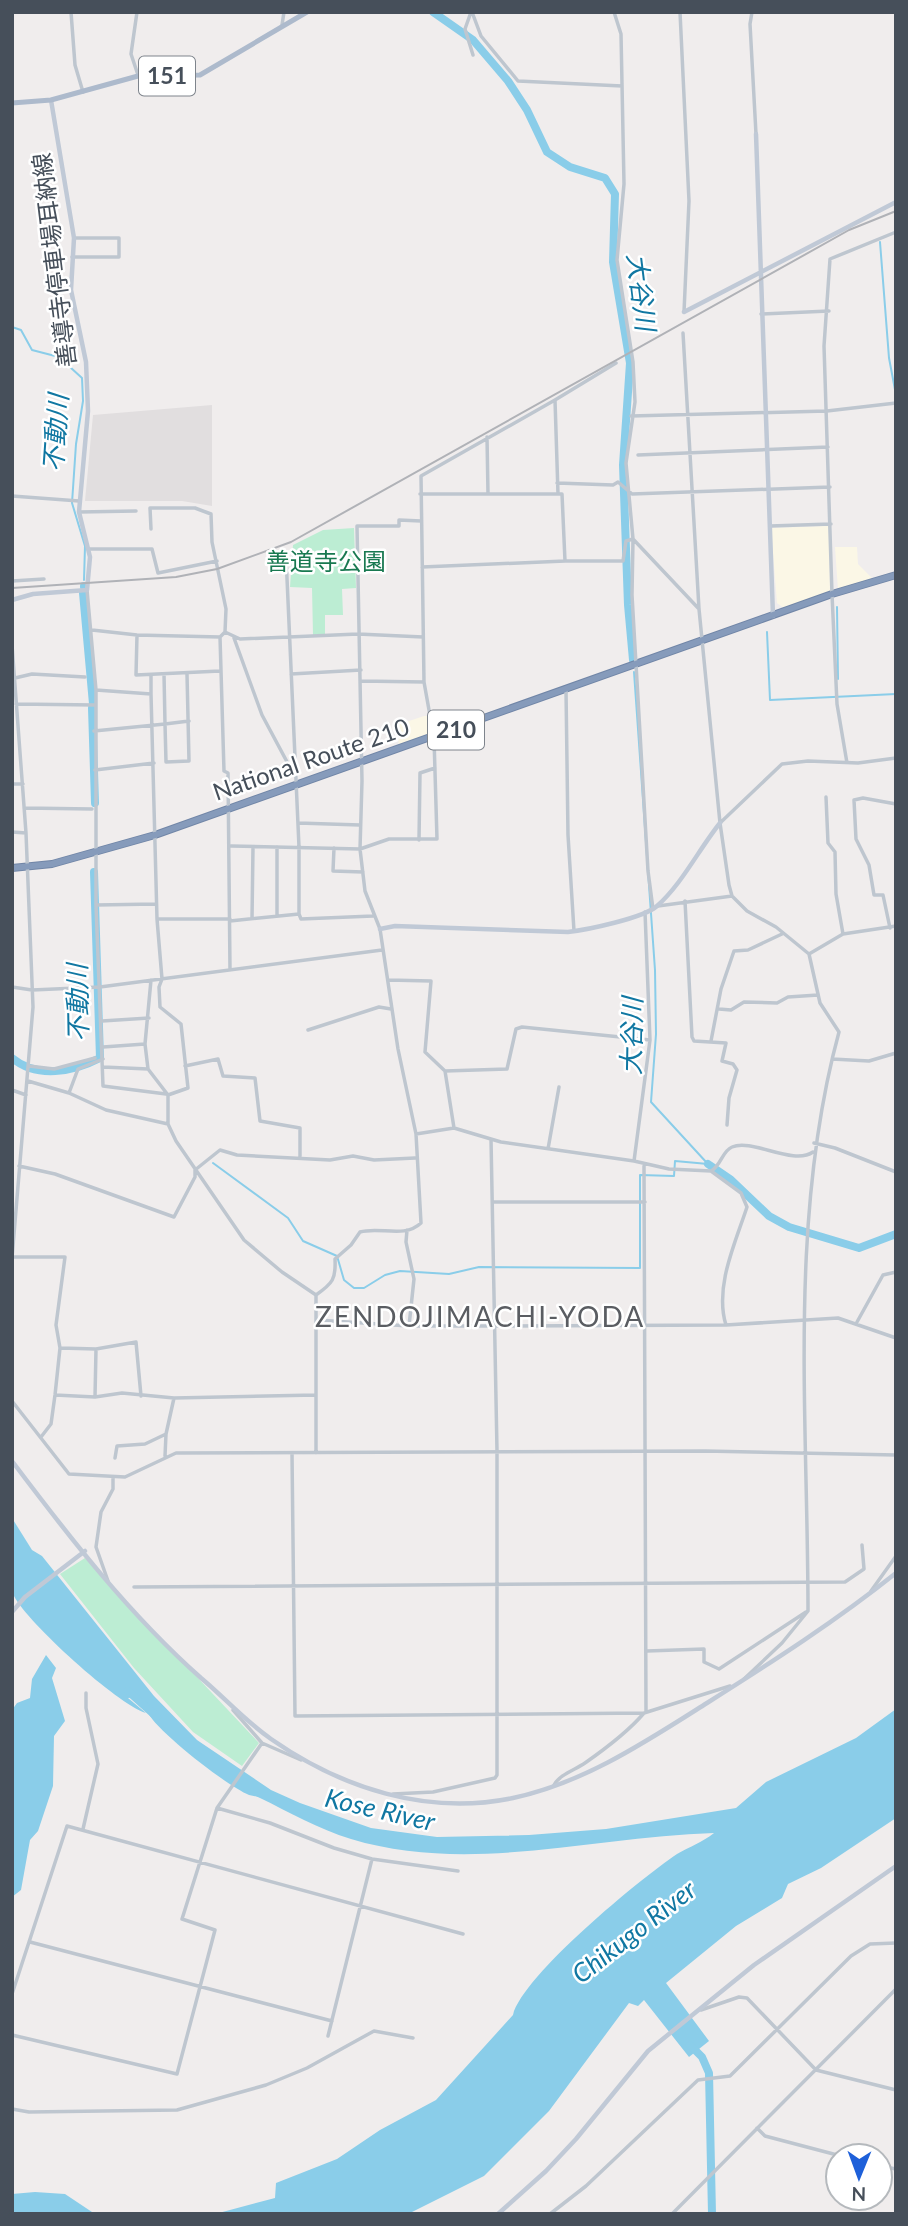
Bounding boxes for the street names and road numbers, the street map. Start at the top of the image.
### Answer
road number: 151 [139,57,195,96]
street label: 善導寺停車場耳納線 [26,151,81,369]
road number: 210 [428,710,484,750]
street label: National Route 210 [209,711,413,806]

